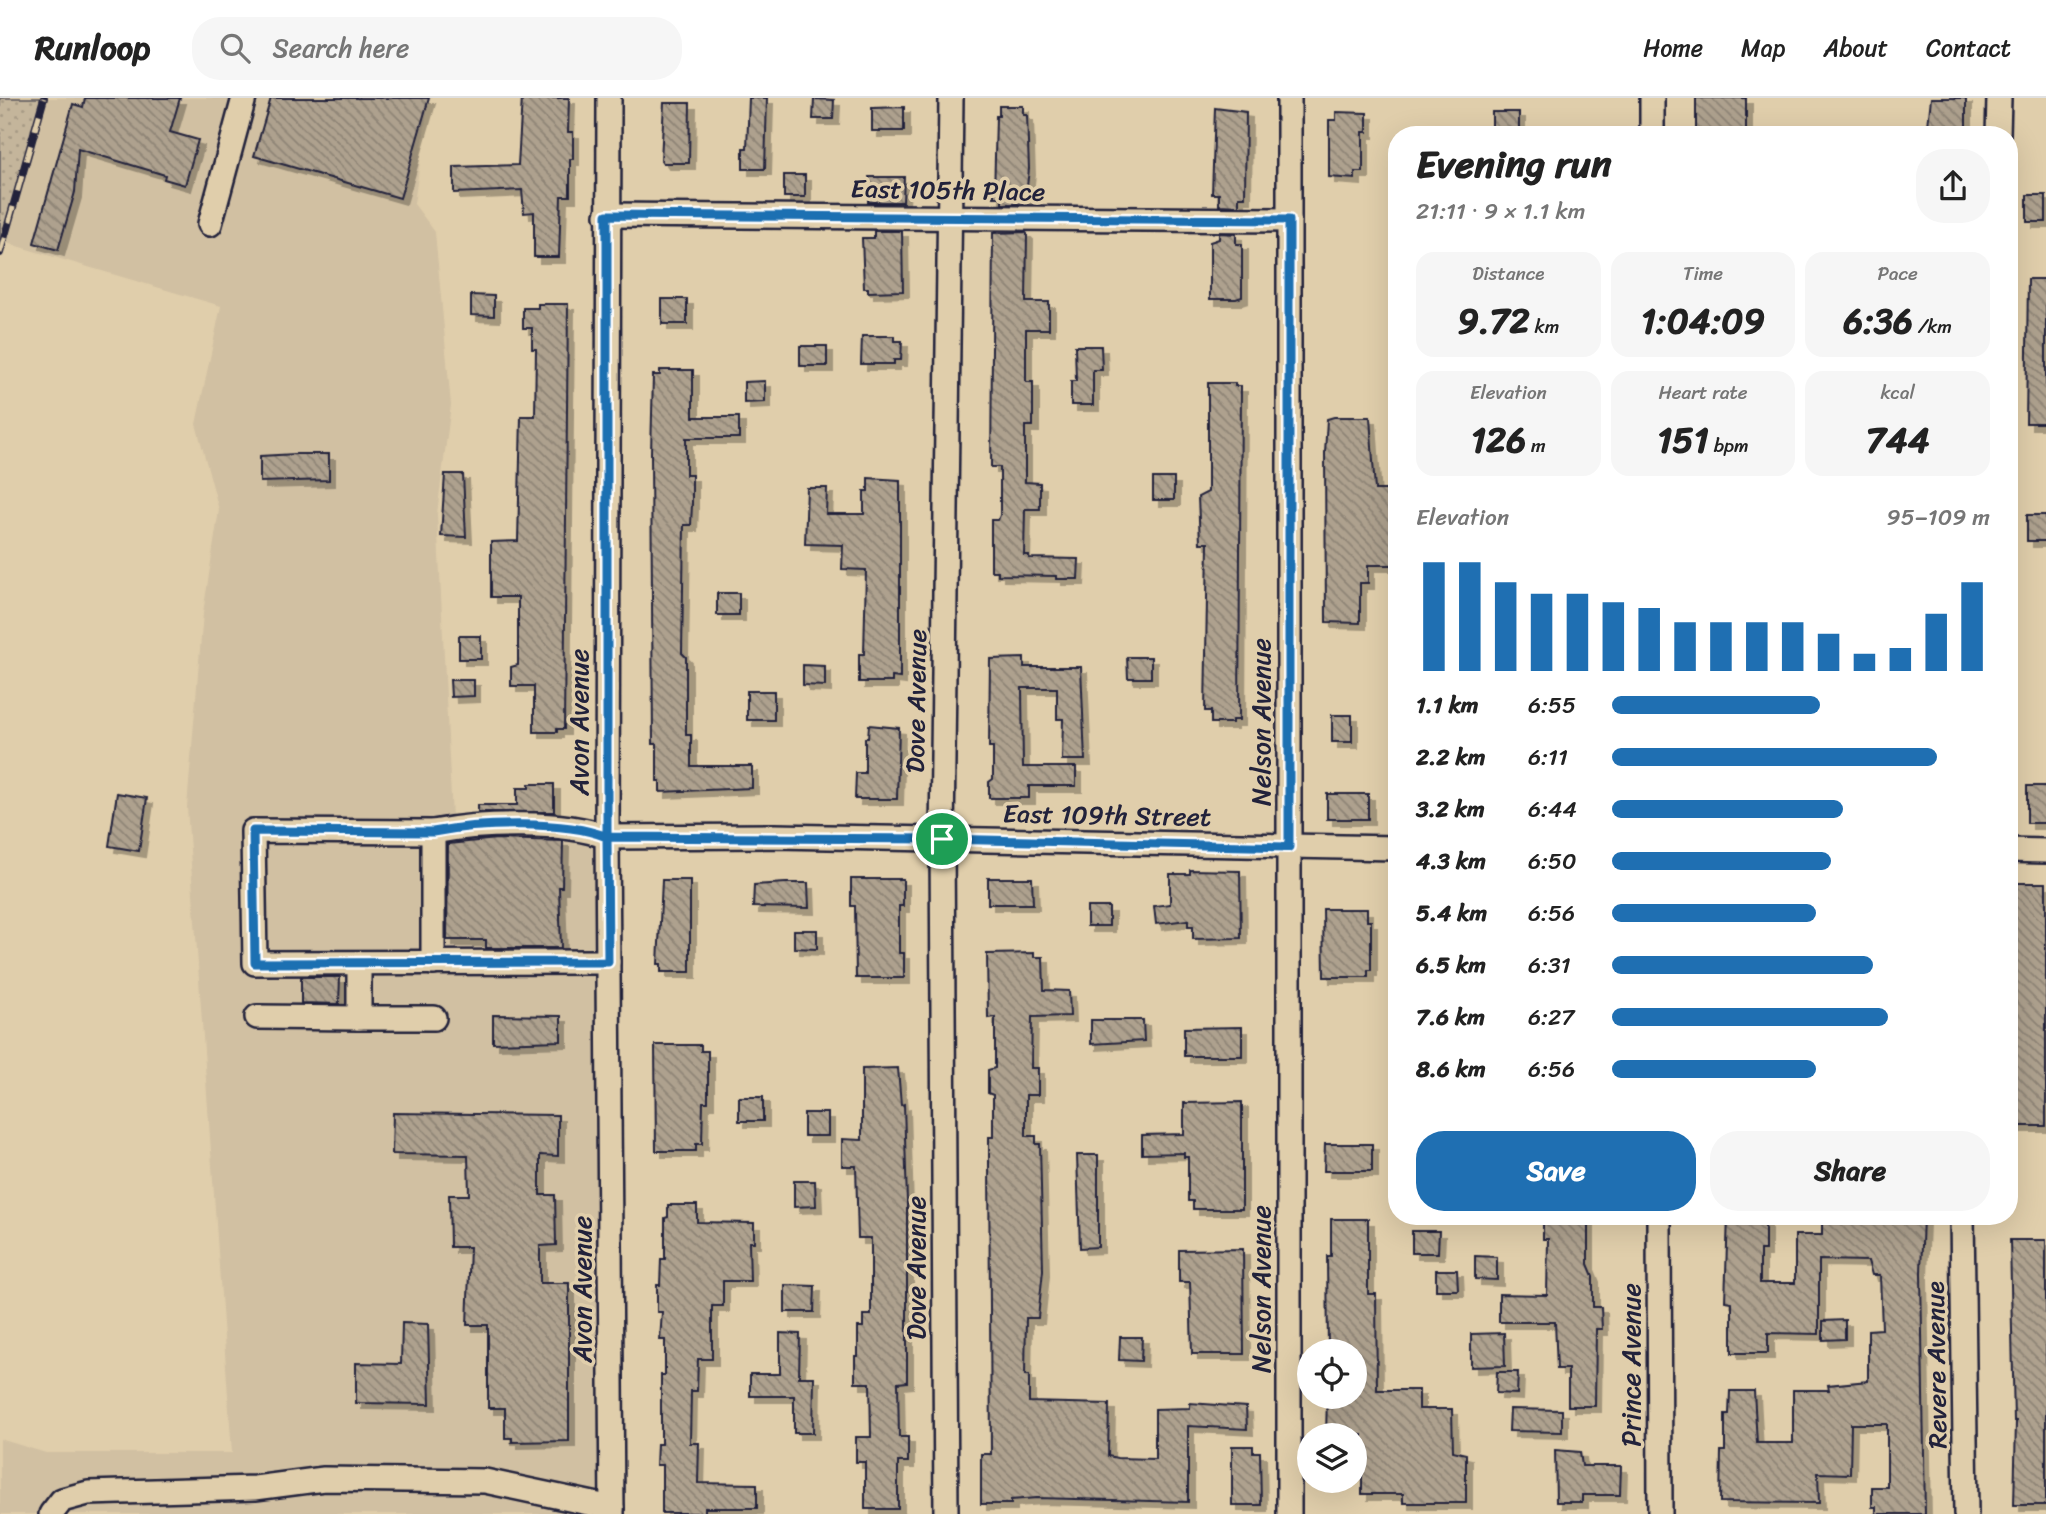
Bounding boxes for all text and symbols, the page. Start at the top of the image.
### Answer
search box [192,17,682,80]
text: Runloop [35,19,150,77]
text: Search here [272,25,409,71]
text: Home [1643,27,1703,69]
text: Map [1741,27,1785,69]
text: About [1823,27,1888,69]
text: Contact [1926,27,2011,69]
icon: search [216,29,254,67]
text: Evening run [1416,131,1612,198]
button: share [1916,149,1990,223]
street label: East 105th Place [850,165,1046,215]
text: 21:11 · 9 × 1.1 km [1416,191,1585,232]
text: Distance [1472,257,1544,290]
text: Time [1683,257,1723,290]
text: Pace [1878,257,1918,290]
text: 9.72 [1457,290,1530,352]
text: 1:04:09 [1641,290,1765,352]
text: 6:36 [1843,290,1913,352]
text: km [1530,310,1559,343]
text: /km [1913,310,1952,343]
text: Elevation [1470,376,1547,409]
text: Heart rate [1658,376,1748,409]
text: kcal [1880,376,1915,409]
text: 126 [1471,409,1526,471]
text: 151 [1657,409,1709,471]
text: 744 [1866,409,1930,471]
text: m [1526,429,1546,462]
text: bpm [1709,429,1749,462]
text: Elevation [1416,497,1509,538]
text: 95–109 m [1887,497,1990,538]
street label: Dove Avenue [892,629,940,773]
street label: Nelson Avenue [1238,638,1284,806]
street label: Avon Avenue [556,649,602,796]
text: 1.1 km [1416,685,1479,726]
text: 6:55 [1528,685,1576,726]
text: 2.2 km [1416,737,1485,778]
text: 6:11 [1528,737,1568,778]
text: 3.2 km [1416,789,1485,830]
text: 6:44 [1528,789,1577,830]
street label: East 109th Street [1002,790,1212,840]
pin [912,809,972,869]
icon: arrive [923,820,961,858]
text: 4.3 km [1416,841,1486,882]
text: 6:50 [1528,841,1577,882]
text: 5.4 km [1416,893,1487,934]
text: 6:56 [1528,893,1575,934]
text: 6.5 km [1416,945,1486,986]
text: 6:31 [1528,945,1571,986]
text: 7.6 km [1416,997,1485,1038]
text: 6:27 [1528,997,1574,1038]
text: 8.6 km [1416,1049,1486,1090]
text: 6:56 [1528,1049,1575,1090]
button: Save [1416,1131,1696,1211]
button: Share [1710,1131,1990,1211]
street label: Dove Avenue [893,1196,939,1340]
street label: Nelson Avenue [1238,1205,1284,1373]
street label: Avon Avenue [559,1216,605,1363]
street label: Revere Avenue [1912,1280,1960,1449]
street label: Prince Avenue [1608,1283,1654,1447]
map controls [1297,1339,1367,1493]
button: locate [1297,1339,1367,1409]
button: layers [1297,1423,1367,1493]

